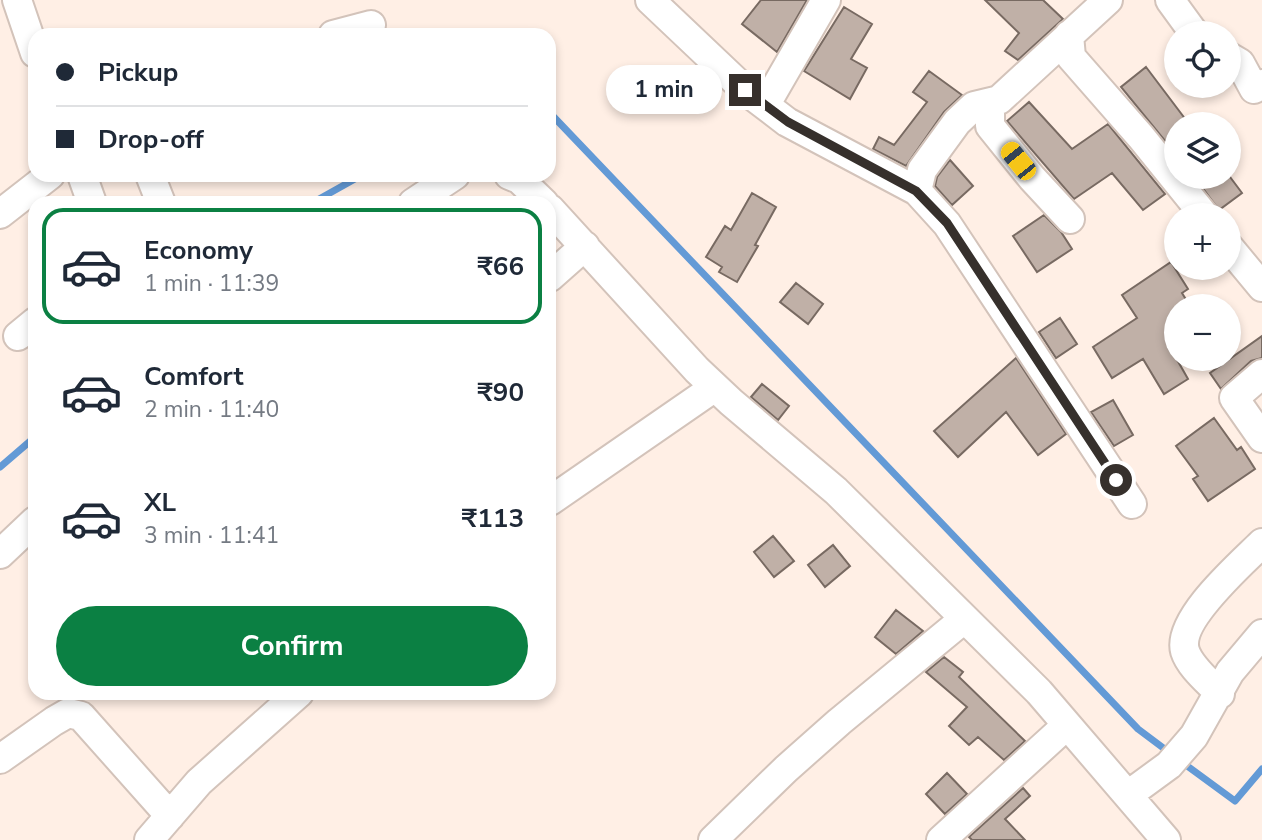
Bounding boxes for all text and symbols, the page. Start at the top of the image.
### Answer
map controls [1164,21,1241,371]
button: locate [1164,21,1241,98]
text: Pickup [98,55,178,90]
callout: 1 min [605,66,720,114]
text: 1 min [634,74,694,105]
route end [729,74,761,106]
button: layers [1164,112,1241,189]
text: Drop-off [98,122,204,157]
car [997,138,1040,184]
button: + [1164,203,1241,280]
text: Economy [144,233,253,268]
icon: car [60,235,123,298]
text: ₹66 [477,249,524,284]
text: 1 min · 11:39 [144,268,279,299]
button: − [1164,294,1241,371]
text: Comfort [144,359,244,394]
icon: car [60,361,123,424]
text: ₹90 [477,375,524,410]
text: 2 min · 11:40 [144,394,279,425]
route start [1100,464,1132,496]
text: XL [144,485,176,520]
icon: car [60,487,123,550]
text: ₹113 [462,501,524,536]
text: 3 min · 11:41 [144,520,279,551]
button: Confirm [56,606,528,686]

